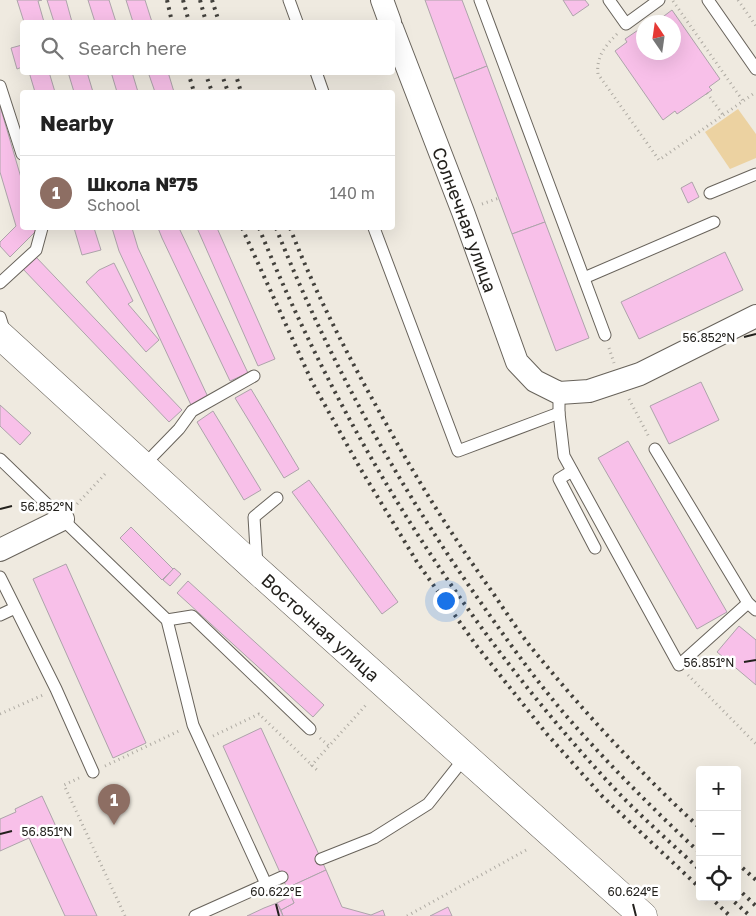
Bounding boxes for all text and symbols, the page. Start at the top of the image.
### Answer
north arrow [636,15,681,60]
search box [20,20,395,75]
icon: search [38,34,66,62]
text: Search here [78,36,187,59]
text: Nearby [40,110,114,136]
street label: Солнечная улица [428,144,502,295]
text: Школа №75 [87,172,198,195]
text: 1 [52,183,60,203]
text: 140 m [329,183,375,203]
text: School [87,195,140,215]
text: 56.852°N [683,330,735,345]
text: 56.852°N [21,499,73,514]
street label: Восточная улица [257,569,384,686]
your location [433,588,459,614]
text: 56.851°N [684,655,734,670]
map controls [696,766,741,901]
button: + [696,766,741,811]
pin: 1 [98,784,130,825]
button: − [696,811,741,856]
text: 56.851°N [22,824,72,839]
button: locate [696,856,741,901]
text: 60.622°E [250,884,302,899]
text: 60.624°E [607,884,659,899]

